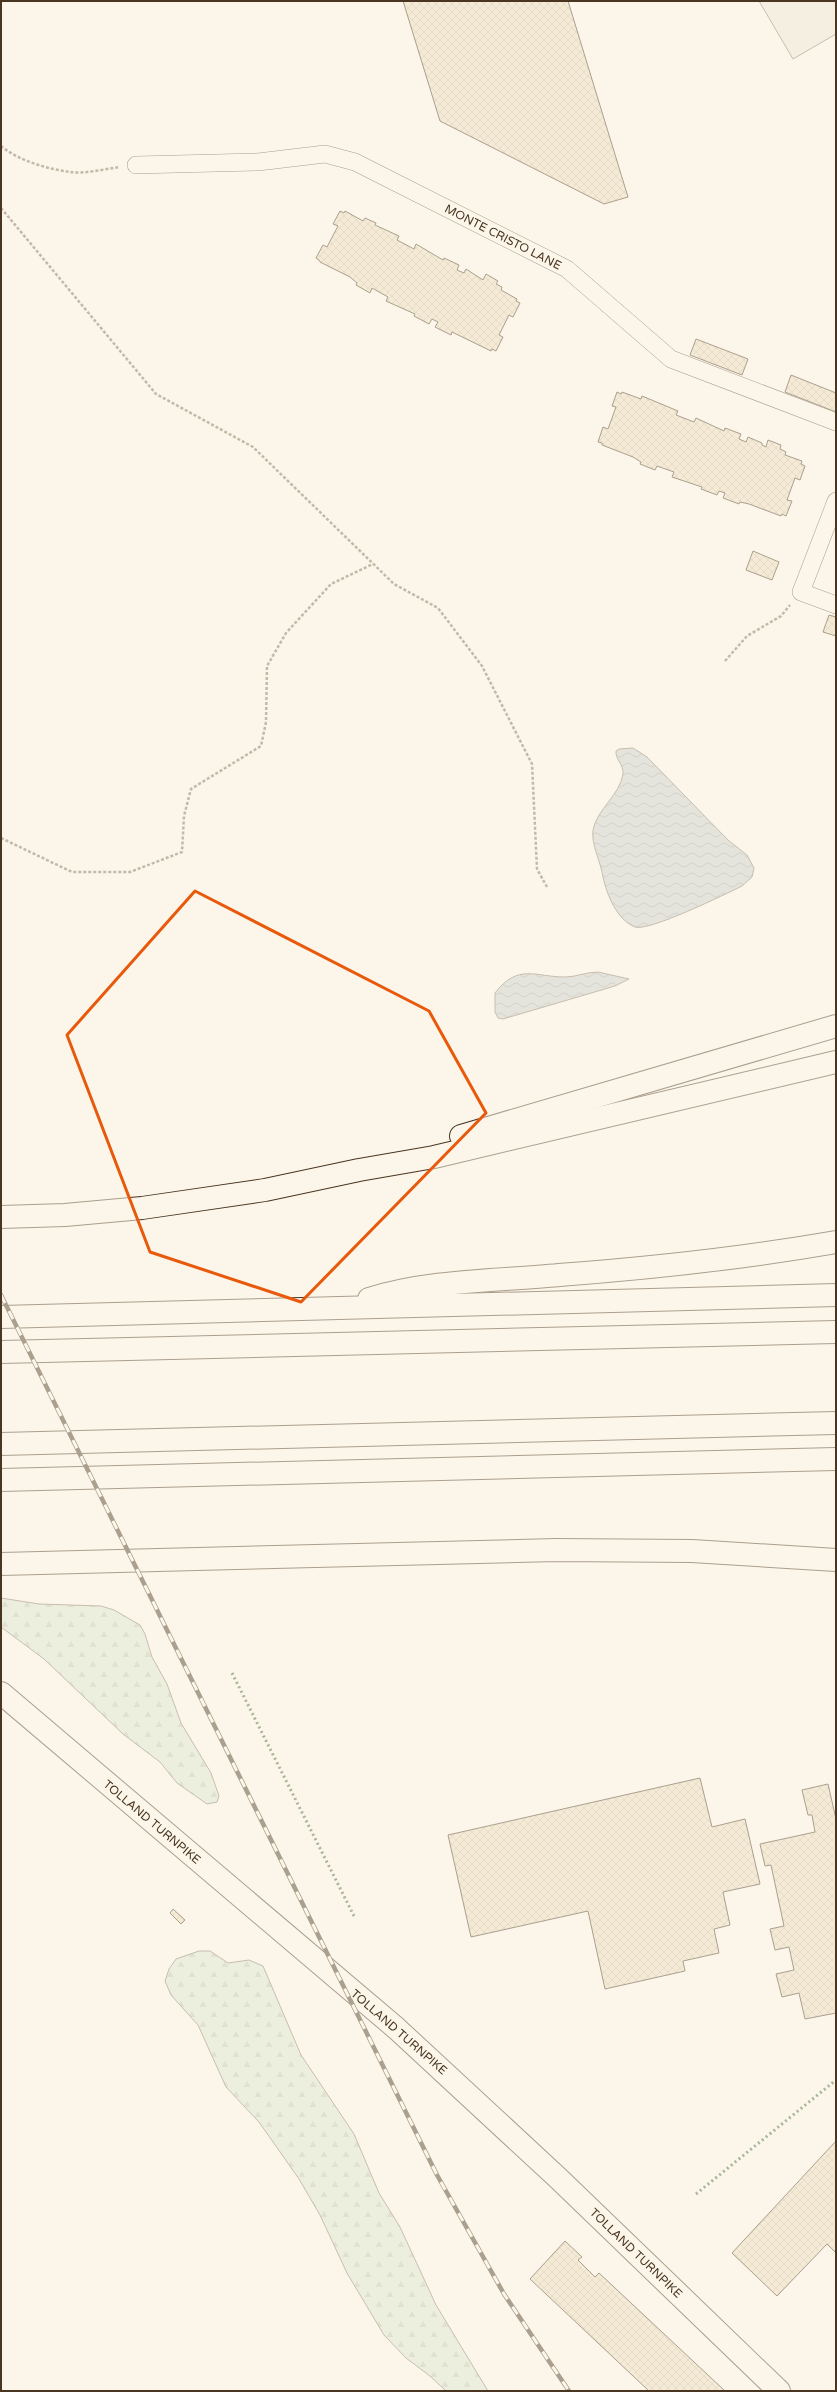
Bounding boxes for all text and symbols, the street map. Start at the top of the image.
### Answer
street label: MONTE CRISTO LANE [442,201,564,273]
street label: TOLLAND TURNPIKE [100,1777,204,1867]
street label: TOLLAND TURNPIKE [348,1986,450,2078]
street label: TOLLAND TURNPIKE [587,2205,685,2301]

